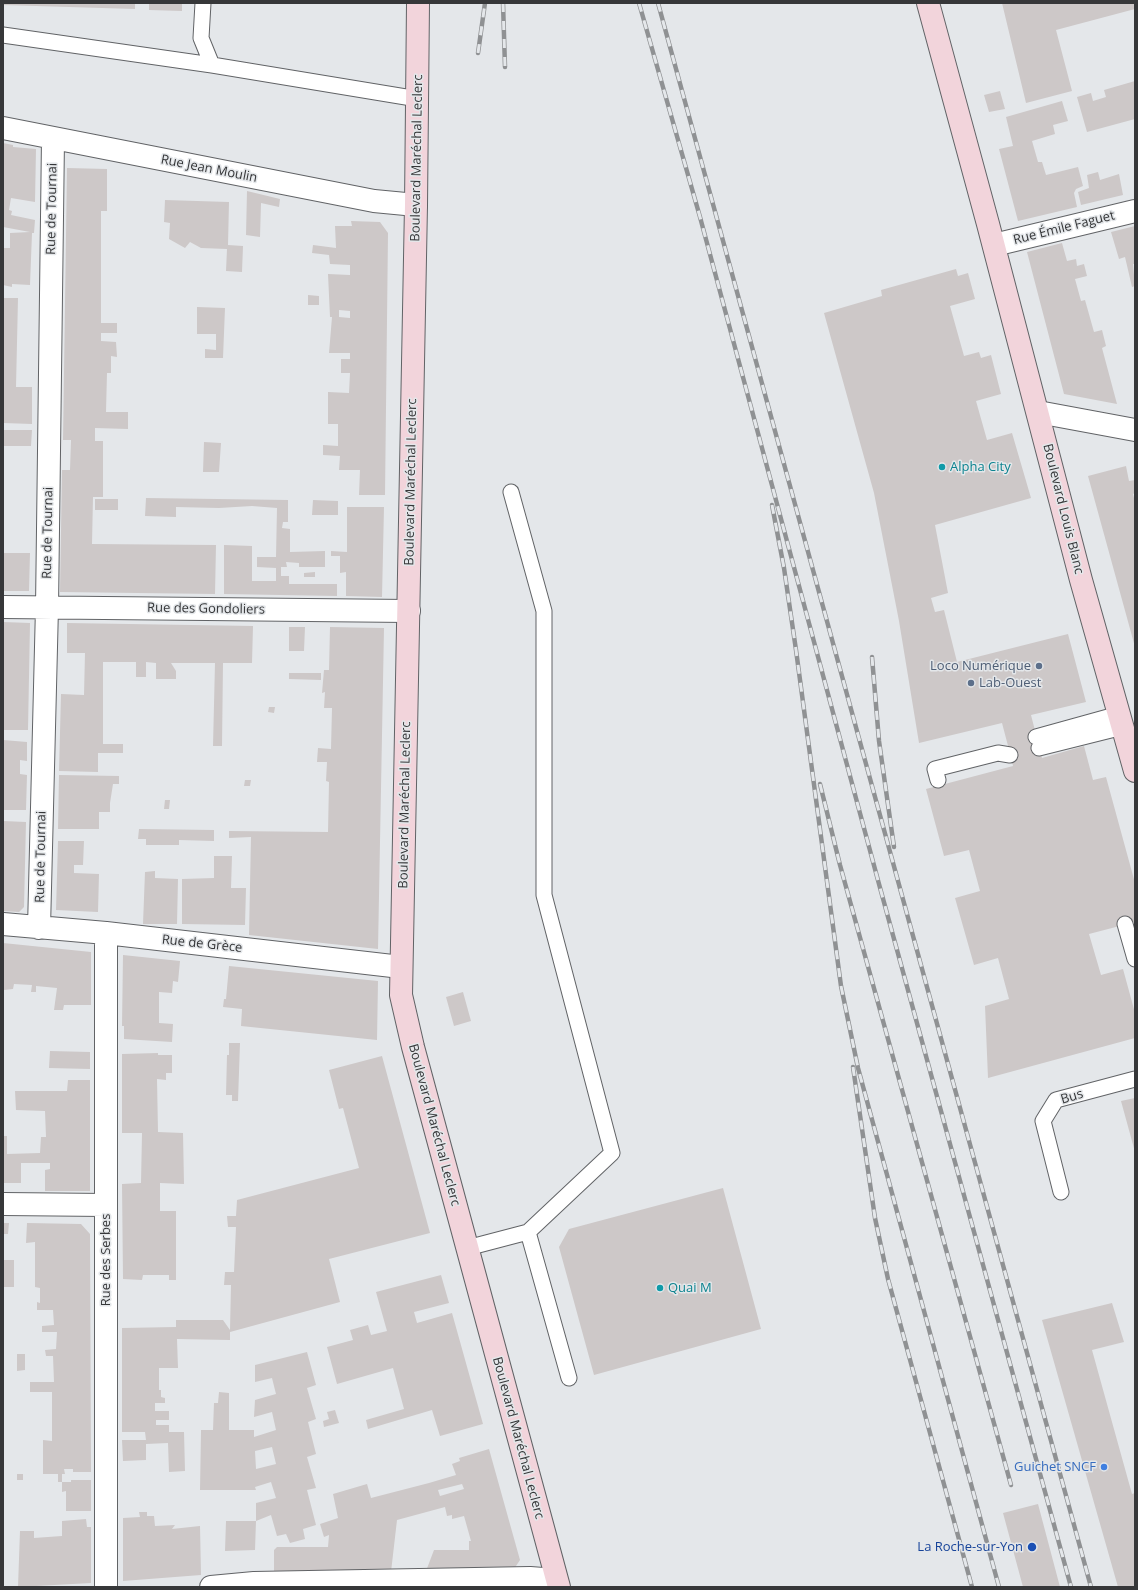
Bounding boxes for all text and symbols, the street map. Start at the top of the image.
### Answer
street label: Boulevard Maréchal Leclerc [408,74,426,242]
street label: Rue Jean Moulin [159,152,259,186]
street label: Rue de Tournai [43,163,61,255]
street label: Rue Émile Faguet [1012,208,1116,248]
street label: Boulevard Maréchal Leclerc [402,398,420,566]
street label: Boulevard Louis Blanc [1039,442,1087,576]
place label: Alpha City [950,459,1011,475]
marker: Alpha City [937,462,947,472]
street label: Rue de Tournai [39,487,57,579]
street label: Rue des Gondoliers [147,600,265,618]
place label: Loco Numérique [930,658,1031,674]
marker: Loco Numérique [1034,661,1044,671]
place label: Lab-Ouest [979,675,1041,691]
marker: Lab-Ouest [966,678,976,688]
street label: Boulevard Maréchal Leclerc [396,721,414,889]
street label: Rue de Tournai [32,811,50,903]
street label: Rue de Grèce [161,932,243,956]
street label: Boulevard Maréchal Leclerc [405,1042,463,1208]
street label: Bus [1059,1086,1085,1108]
street label: Rue des Serbes [98,1214,114,1306]
place label: Quai M [668,1280,712,1296]
marker: Quai M [655,1283,665,1293]
street label: Boulevard Maréchal Leclerc [489,1355,547,1521]
place label: Guichet SNCF [1014,1459,1096,1475]
marker: Guichet SNCF [1099,1462,1109,1472]
place label: La Roche-sur-Yon [917,1539,1023,1555]
marker: La Roche-sur-Yon [1026,1541,1038,1553]

